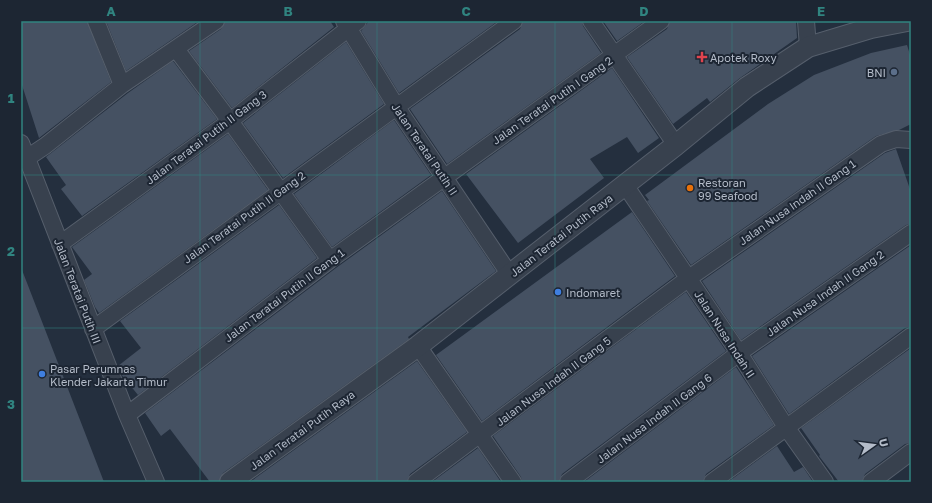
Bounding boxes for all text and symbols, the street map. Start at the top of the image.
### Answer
text: A [106,3,116,19]
text: B [283,3,293,19]
text: C [461,3,471,19]
text: D [639,3,649,19]
text: E [817,3,825,19]
place label: Apotek Roxy [710,51,777,64]
marker: Apotek Roxy [697,52,707,62]
street label: Jalan Teratai Putih I Gang 2 [489,53,615,147]
place label: BNI [867,66,886,79]
marker: BNI [889,67,899,77]
street label: Jalan Teratai Putih II Gang 3 [143,87,269,187]
text: 1 [8,90,15,106]
street label: Jalan Teratai Putih II [389,101,461,197]
street label: Jalan Nusa Indah II Gang 1 [736,157,858,247]
street label: Jalan Teratai Putih II Gang 2 [181,168,307,266]
place label: Restoran 99 Seafood [698,176,758,202]
marker: Restoran 99 Seafood [685,183,695,193]
street label: Jalan Teratai Putih Raya [507,191,615,279]
street label: Jalan Teratai Putih III [52,237,104,345]
text: 2 [7,243,15,259]
street label: Jalan Teratai Putih II Gang 1 [222,246,346,344]
street label: Jalan Nusa Indah II Gang 2 [764,247,886,339]
place label: Indomaret [566,286,621,299]
marker: Indomaret [553,287,563,297]
street label: Jalan Nusa Indah II [692,288,758,380]
street label: Jalan Nusa Indah II Gang 5 [493,334,613,428]
place label: Pasar Perumnas Klender Jakarta Timur [50,362,168,388]
marker: Pasar Perumnas Klender Jakarta Timur [37,369,47,379]
street label: Jalan Nusa Indah II Gang 6 [594,370,714,466]
street label: Jalan Teratai Putih Raya [247,388,357,472]
text: 3 [7,396,15,412]
north arrow [854,425,894,465]
text: U [877,437,891,448]

